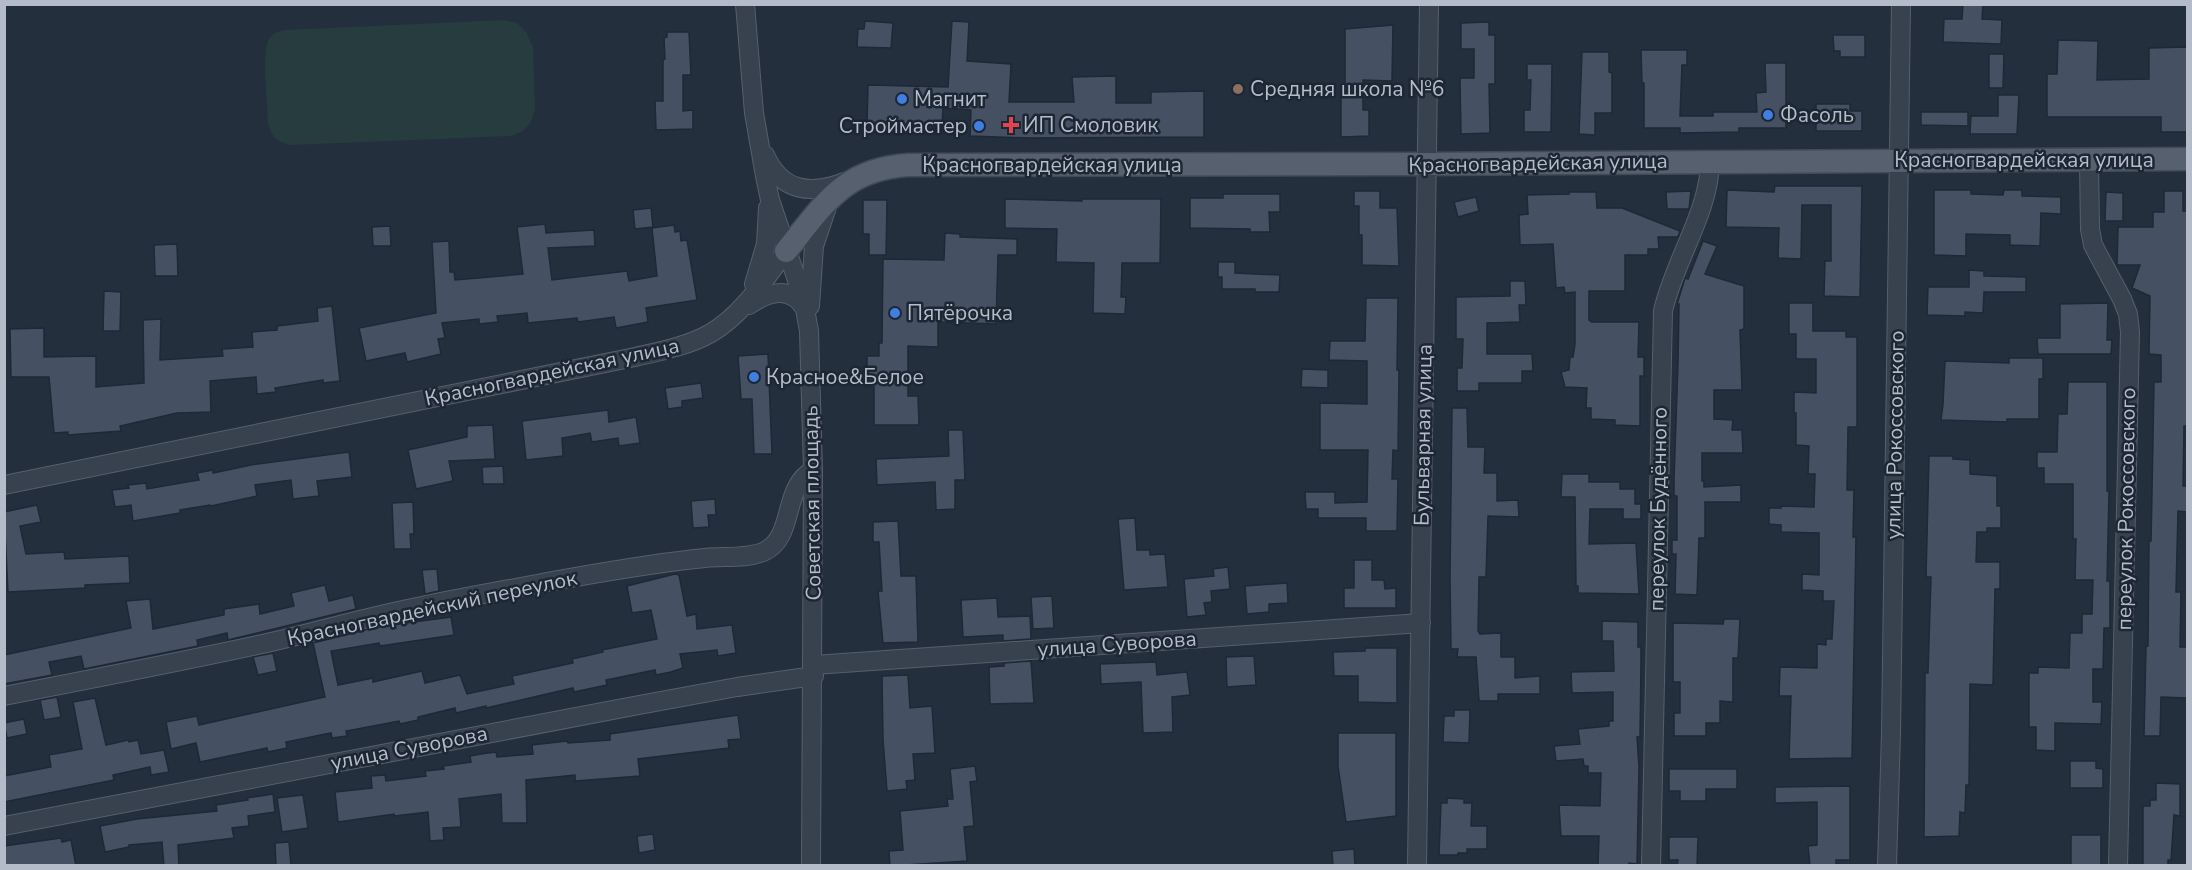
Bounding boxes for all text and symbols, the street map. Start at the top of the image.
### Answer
place label: Средняя школа №6 [1250,75,1444,103]
marker: Средняя школа №6 [1231,82,1245,96]
place label: Магнит [914,85,987,113]
marker: Магнит [895,92,909,106]
place label: Фасоль [1780,101,1854,129]
marker: Фасоль [1761,108,1775,122]
place label: ИП Смоловик [1023,111,1159,139]
place label: Строймастер [839,112,967,140]
marker: ИП Смоловик [1004,118,1018,132]
marker: Строймастер [972,119,986,133]
street label: Красногвардейская улица [1894,146,2154,174]
street label: Красногвардейская улица [1408,147,1668,179]
street label: Красногвардейская улица [922,151,1182,179]
place label: Пятёрочка [907,299,1013,327]
marker: Пятёрочка [888,306,902,320]
street label: улица Рокоссовского [1879,330,1911,540]
street label: Красногвардейская улица [422,331,682,413]
street label: Бульварная улица [1407,344,1439,526]
place label: Красное&Белое [766,363,924,391]
marker: Красное&Белое [747,370,761,384]
street label: переулок Рокоссовского [2110,387,2142,631]
street label: Советская площадь [796,405,828,601]
street label: переулок Будённого [1642,407,1674,611]
street label: Красногвардейский переулок [285,563,580,652]
street label: улица Суворова [1037,624,1197,664]
street label: улица Суворова [328,719,490,777]

